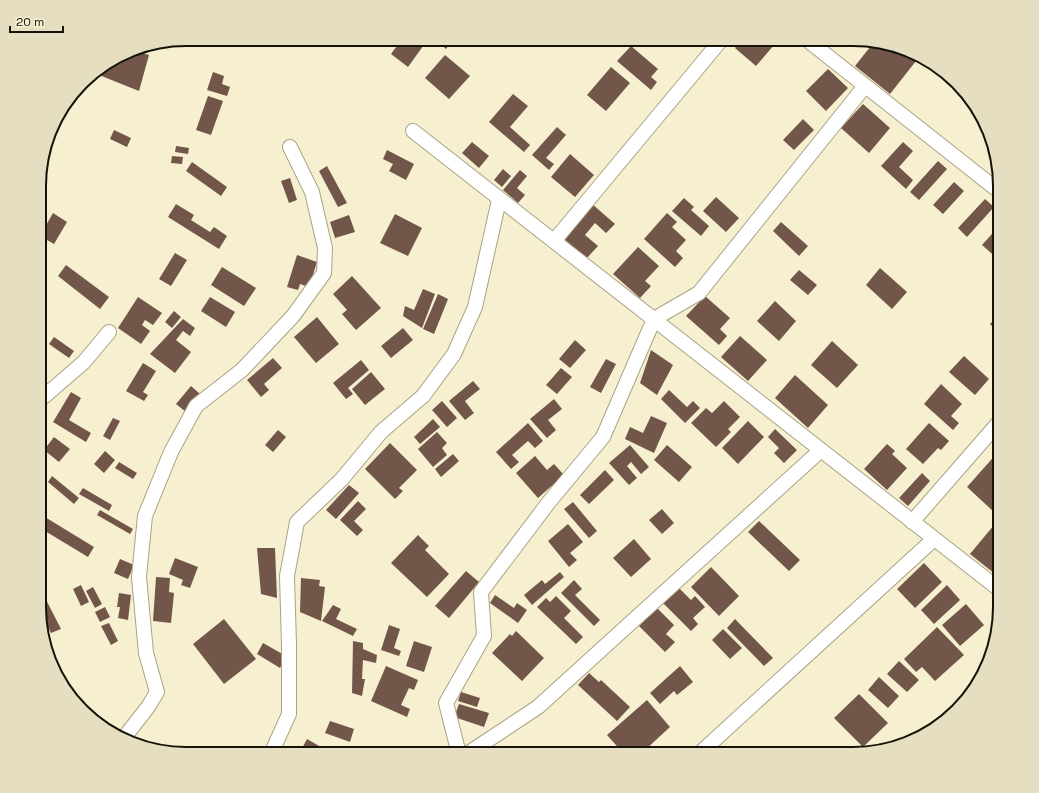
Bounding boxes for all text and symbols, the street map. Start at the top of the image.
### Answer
scale bar [10,8,63,34]
text: 20 m [16,14,44,30]

